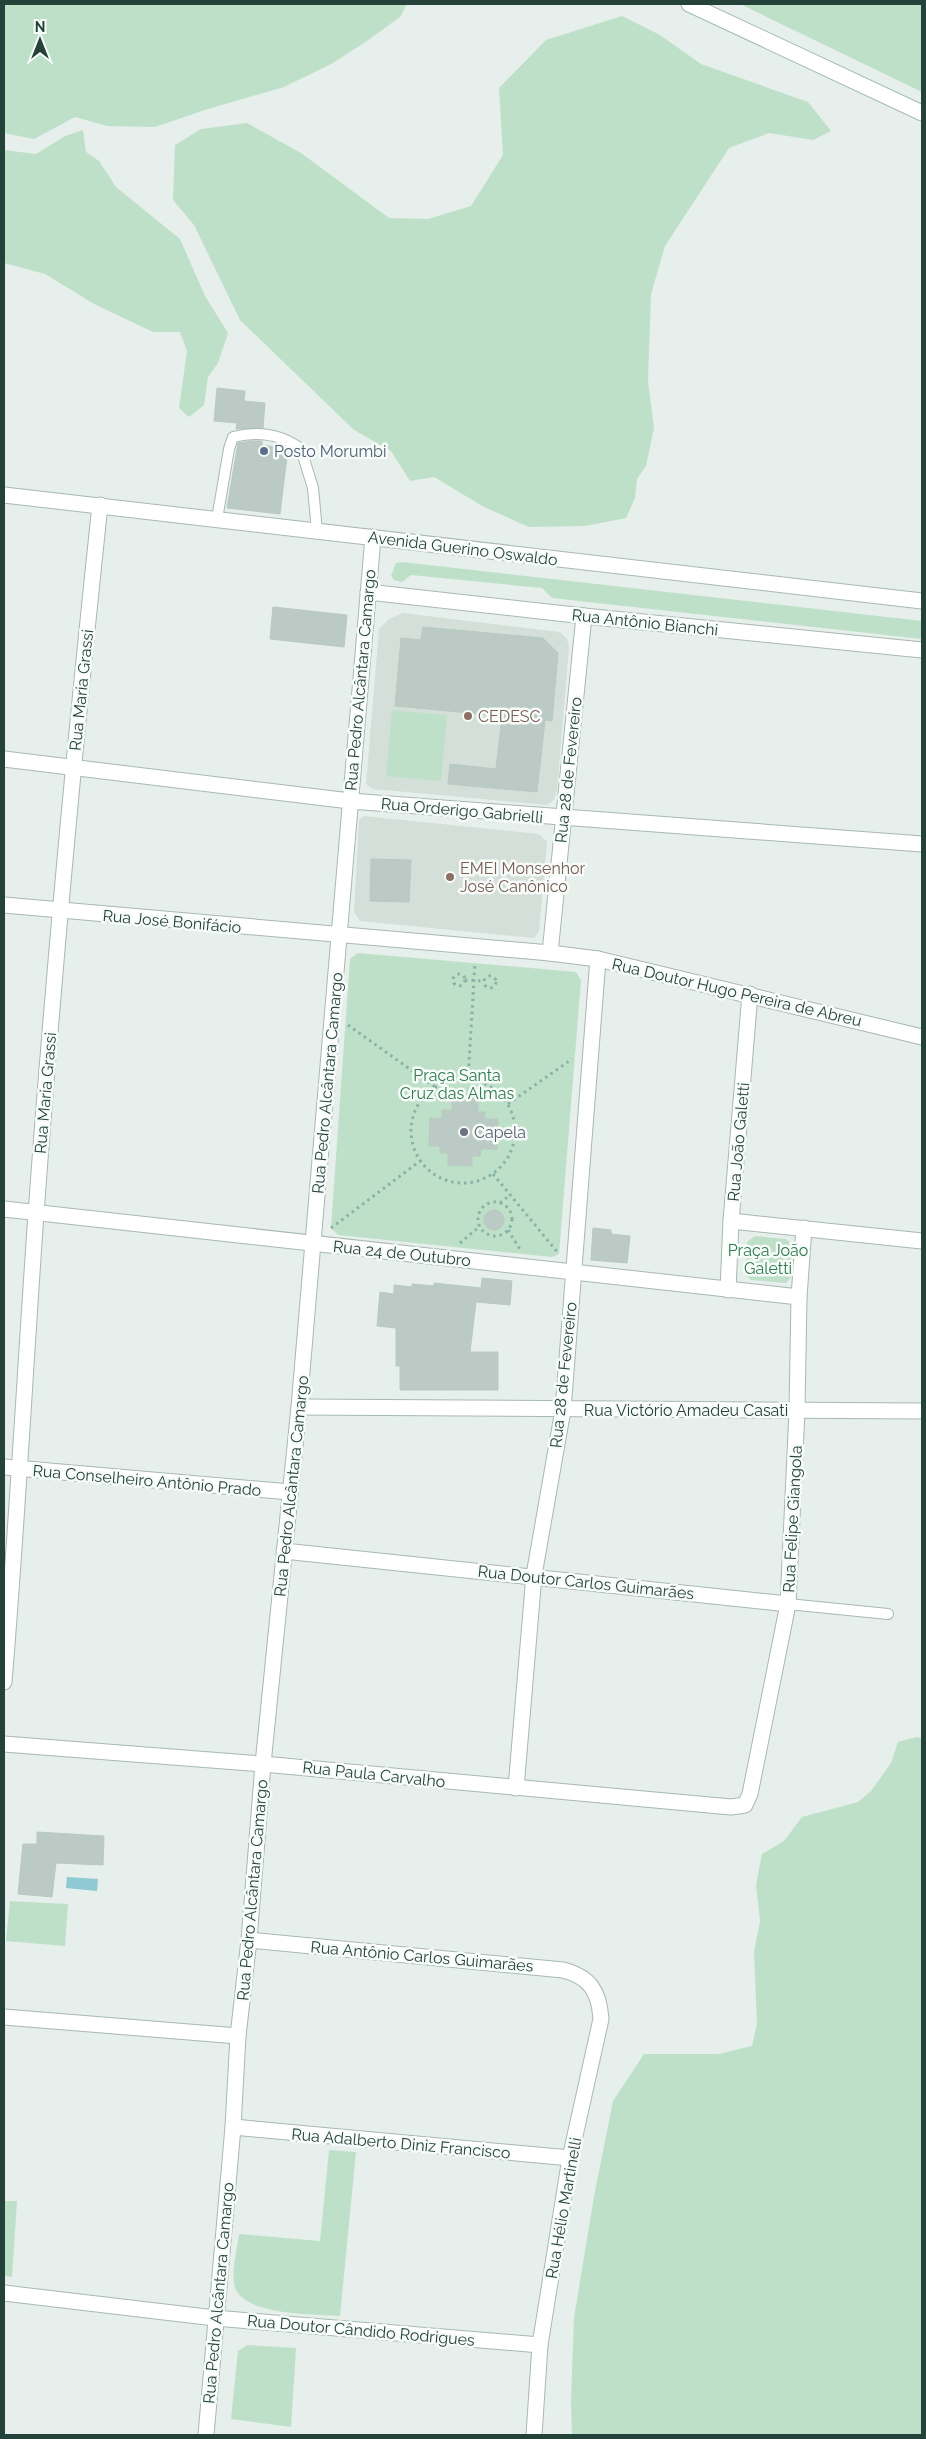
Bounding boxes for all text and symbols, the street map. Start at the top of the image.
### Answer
north arrow [15,15,65,65]
text: N [35,19,45,35]
place label: Posto Morumbi [274,442,386,461]
marker: Posto Morumbi [258,445,270,457]
street label: Avenida Guerino Oswaldo [367,527,559,570]
street label: Rua Pedro Alcântara Camargo [341,568,380,792]
street label: Rua Antônio Bianchi [571,605,719,640]
street label: Rua Maria Grassi [66,628,97,752]
street label: Rua 28 de Fevereiro [551,696,586,844]
place label: CEDESC [478,707,541,726]
marker: CEDESC [462,710,474,722]
street label: Rua Orderigo Gabrielli [380,794,544,827]
place label: EMEI Monsenhor José Canônico [460,859,586,896]
marker: EMEI Monsenhor José Canônico [444,871,456,883]
street label: Rua José Bonifácio [102,906,242,937]
street label: Rua Doutor Hugo Pereira de Abreu [610,954,864,1030]
street label: Rua Pedro Alcântara Camargo [308,971,347,1195]
street label: Rua Maria Grassi [31,1031,60,1155]
park label: Praça Santa Cruz das Almas [400,1066,514,1103]
street label: Rua João Galetti [724,1082,753,1202]
place label: Capela [474,1123,526,1142]
marker: Capela [458,1126,470,1138]
street label: Rua 24 de Outubro [332,1237,472,1270]
park label: Praça João Galetti [728,1241,808,1278]
street label: Rua 28 de Fevereiro [546,1301,581,1449]
street label: Rua Pedro Alcântara Camargo [270,1374,313,1598]
street label: Rua Victório Amadeu Casati [584,1401,788,1420]
street label: Rua Felipe Giangola [779,1445,806,1593]
street label: Rua Conselheiro Antônio Prado [32,1461,262,1500]
street label: Rua Doutor Carlos Guimarães [477,1562,695,1603]
street label: Rua Paula Carvalho [302,1758,446,1791]
street label: Rua Pedro Alcântara Camargo [233,1778,272,2002]
street label: Rua Antônio Carlos Guimarães [310,1937,534,1976]
street label: Rua Adalberto Diniz Francisco [291,2124,511,2163]
street label: Rua Hélio Martinelli [542,2136,585,2280]
street label: Rua Pedro Alcântara Camargo [199,2181,238,2405]
street label: Rua Doutor Cândido Rodrigues [246,2311,476,2350]

